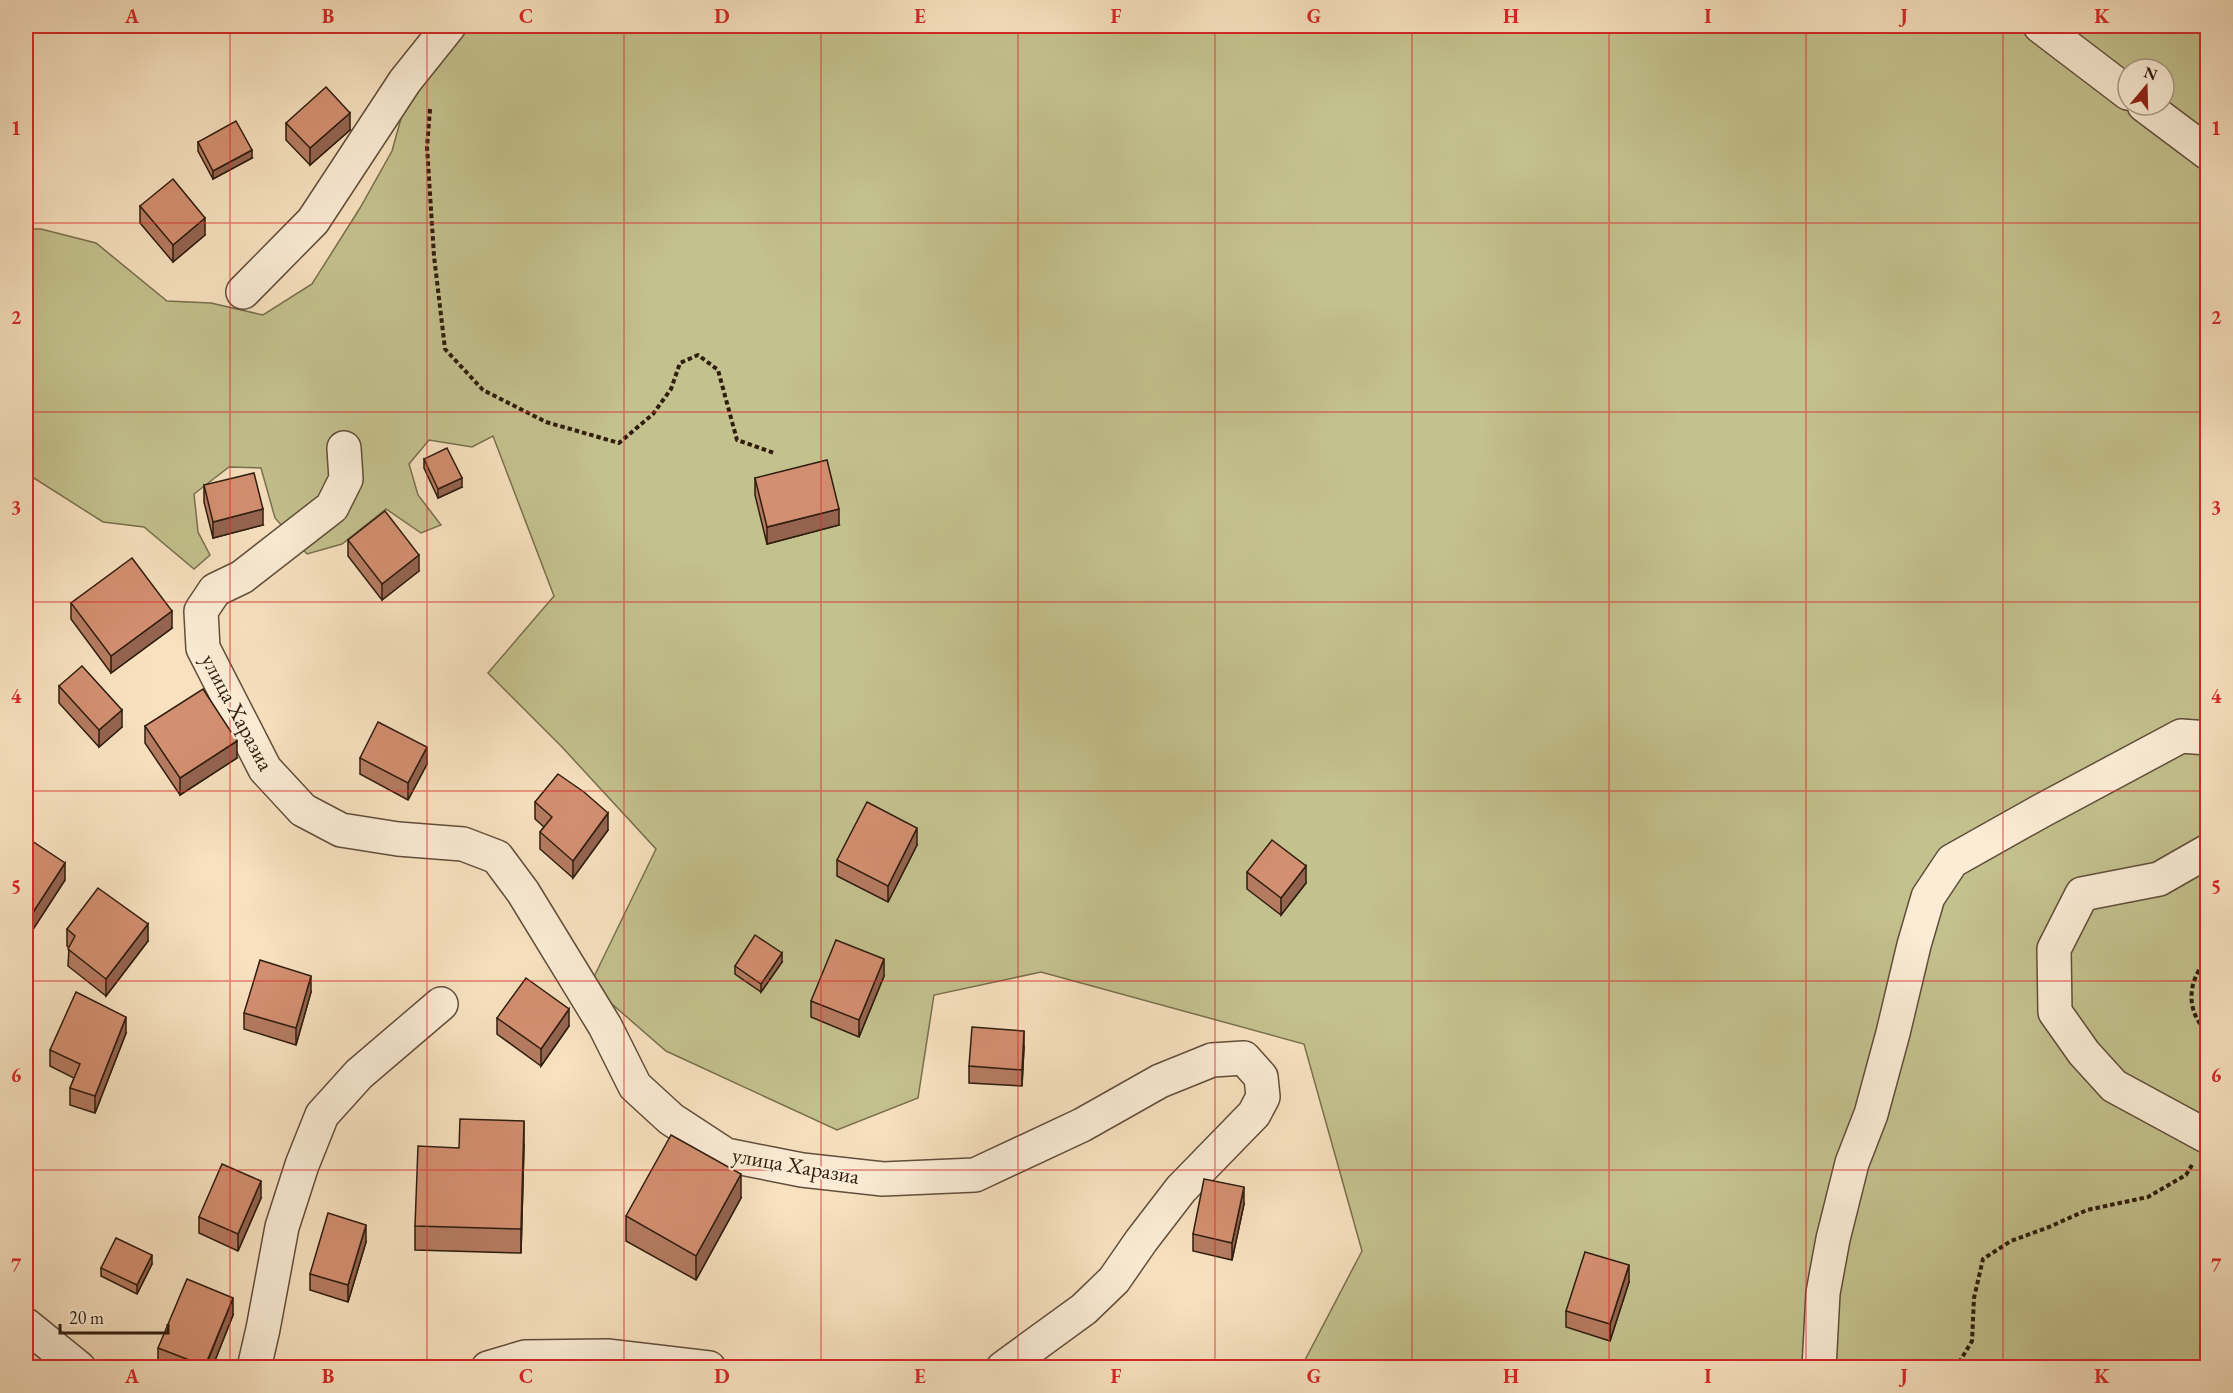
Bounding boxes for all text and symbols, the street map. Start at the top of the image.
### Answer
text: A [124,3,140,29]
text: B [322,3,334,29]
text: C [519,3,533,29]
text: D [714,3,730,29]
text: E [914,3,926,29]
text: F [1111,3,1122,29]
text: G [1307,3,1321,29]
text: H [1503,3,1519,29]
text: I [1704,3,1712,29]
text: J [1898,3,1908,29]
text: K [2094,3,2110,29]
north arrow [2116,57,2176,117]
text: N [2141,61,2160,85]
text: 1 [11,115,21,141]
text: 1 [2211,115,2221,141]
text: 2 [11,304,22,330]
text: 2 [2211,304,2222,330]
text: 3 [11,494,21,520]
text: 3 [2211,494,2221,520]
street label: улица Харазиа [195,649,281,776]
text: 4 [11,683,22,709]
text: 4 [2211,683,2222,709]
text: 5 [11,873,21,899]
text: 5 [2211,873,2221,899]
text: 6 [11,1062,22,1088]
text: 6 [2211,1062,2222,1088]
street label: улица Харазиа [730,1140,862,1191]
text: 7 [11,1252,22,1278]
text: 7 [2211,1252,2222,1278]
scale bar [60,1297,168,1335]
text: 20 m [69,1306,104,1329]
text: A [124,1363,140,1389]
text: B [322,1363,334,1389]
text: C [519,1363,533,1389]
text: D [714,1363,730,1389]
text: E [914,1363,926,1389]
text: F [1111,1363,1122,1389]
text: G [1307,1363,1321,1389]
text: H [1503,1363,1519,1389]
text: I [1704,1363,1712,1389]
text: J [1898,1363,1908,1389]
text: K [2094,1363,2110,1389]

